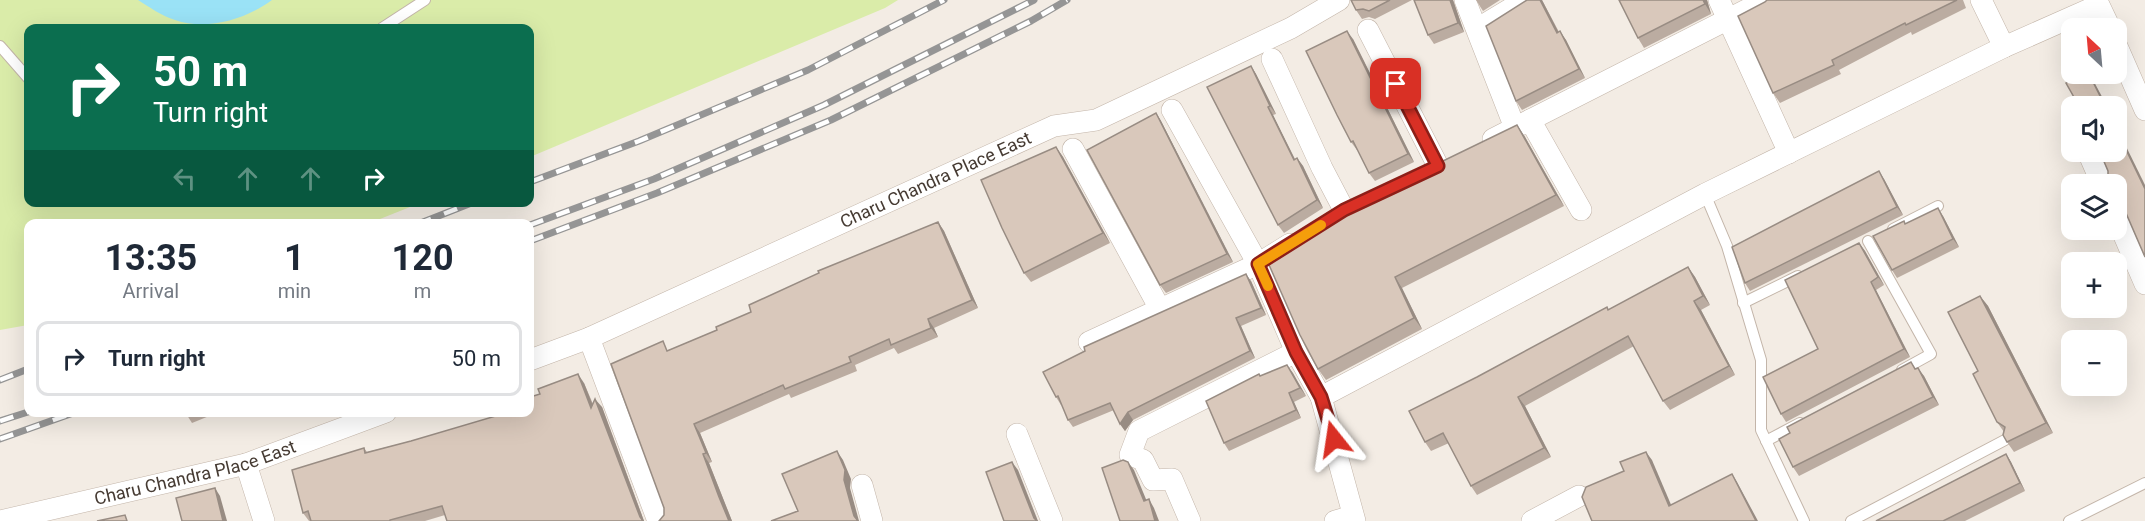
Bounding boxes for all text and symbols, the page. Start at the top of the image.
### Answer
north arrow [2061,18,2127,84]
map controls [2061,18,2127,396]
text: 50 m [153,47,248,96]
icon: right [54,48,132,126]
pin [1370,58,1421,109]
icon: arrive [1379,67,1412,100]
button: sound [2061,96,2127,162]
text: Turn right [153,97,268,129]
street label: Charu Chandra Place East [837,127,1034,232]
icon: left [168,162,201,195]
icon: ahead [231,162,264,195]
icon: ahead [294,162,327,195]
icon: right [357,162,390,195]
button: layers [2061,174,2127,240]
text: 13:35 [104,237,197,279]
text: 1 [284,237,305,279]
text: 120 [392,237,454,279]
button: + [2061,252,2127,318]
text: Arrival [122,279,179,303]
text: min [278,279,311,303]
text: m [414,279,431,303]
button: − [2061,330,2127,396]
icon: right [57,342,90,375]
text: Turn right [108,346,205,371]
text: 50 m [452,346,501,371]
position arrow [1302,407,1366,471]
street label: Charu Chandra Place East [92,435,299,509]

